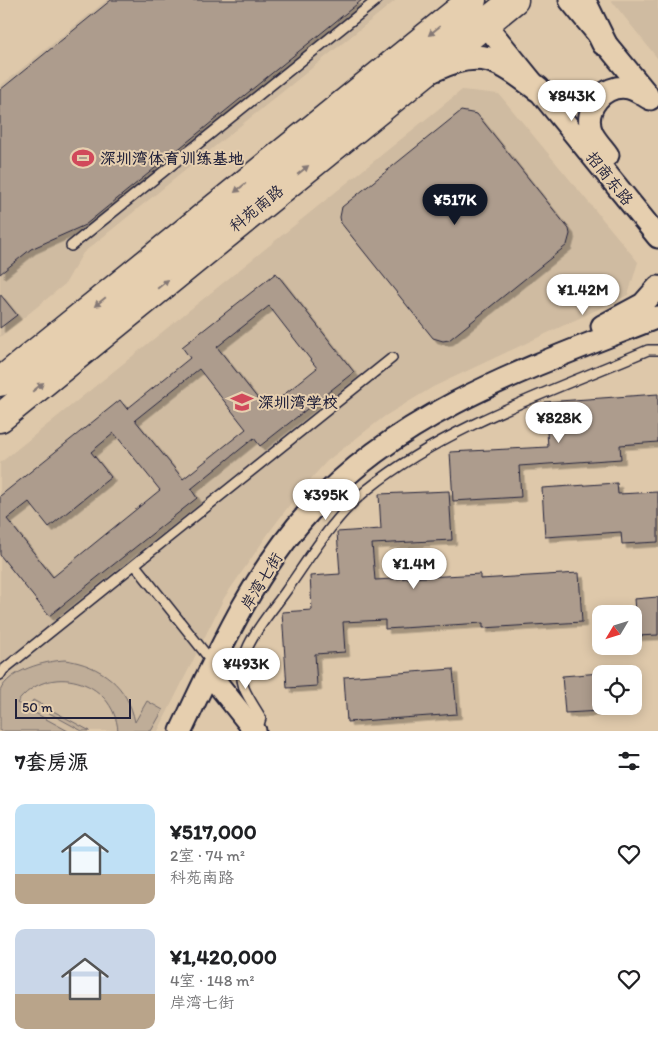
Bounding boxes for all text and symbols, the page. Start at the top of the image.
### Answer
one-way arrow [428,25,441,36]
pin: ¥843K [537,80,607,122]
text: ¥843K [549,86,595,105]
sports icon: 深圳湾体育训练基地 [70,145,96,171]
street label: 招商东路 [582,147,637,209]
place label: 深圳湾体育训练基地 [100,149,244,168]
one-way arrow [296,165,309,176]
street label: 科苑南路 [225,181,287,236]
one-way arrow [234,183,247,194]
pin: ¥517K [420,184,490,226]
text: ¥517K [434,190,476,209]
pin: ¥1.42M [542,274,624,316]
one-way arrow [157,279,170,290]
text: ¥1.42M [558,280,608,299]
one-way arrow [94,296,107,307]
one-way arrow [31,381,43,393]
school or university icon: 深圳湾学校 [229,389,255,415]
place label: 深圳湾学校 [258,393,338,412]
pin: ¥828K [524,402,594,444]
text: ¥828K [536,408,582,427]
pin: ¥395K [291,478,361,521]
text: ¥395K [304,485,348,504]
pin: ¥1.4M [379,548,449,590]
street label: 岸湾七街 [236,549,286,613]
text: ¥1.4M [393,554,435,573]
north arrow [592,605,642,655]
map controls [592,605,642,715]
pin: ¥493K [211,648,281,690]
text: ¥493K [223,654,269,673]
button: locate [592,665,642,715]
scale bar [15,696,131,719]
text: 50 m [22,699,53,716]
icon: filters [615,747,643,775]
text: 7套房源 [15,749,88,774]
text: ¥517,000 [170,819,257,844]
icon: home [55,824,115,884]
icon: heart [615,840,643,868]
text: 2室 · 74 m² [170,846,245,865]
text: 科苑南路 [170,868,234,887]
text: ¥1,420,000 [170,944,277,969]
icon: home [55,949,115,1009]
icon: heart [615,965,643,993]
text: 4室 · 148 m² [170,971,255,990]
text: 岸湾七街 [170,993,234,1012]

